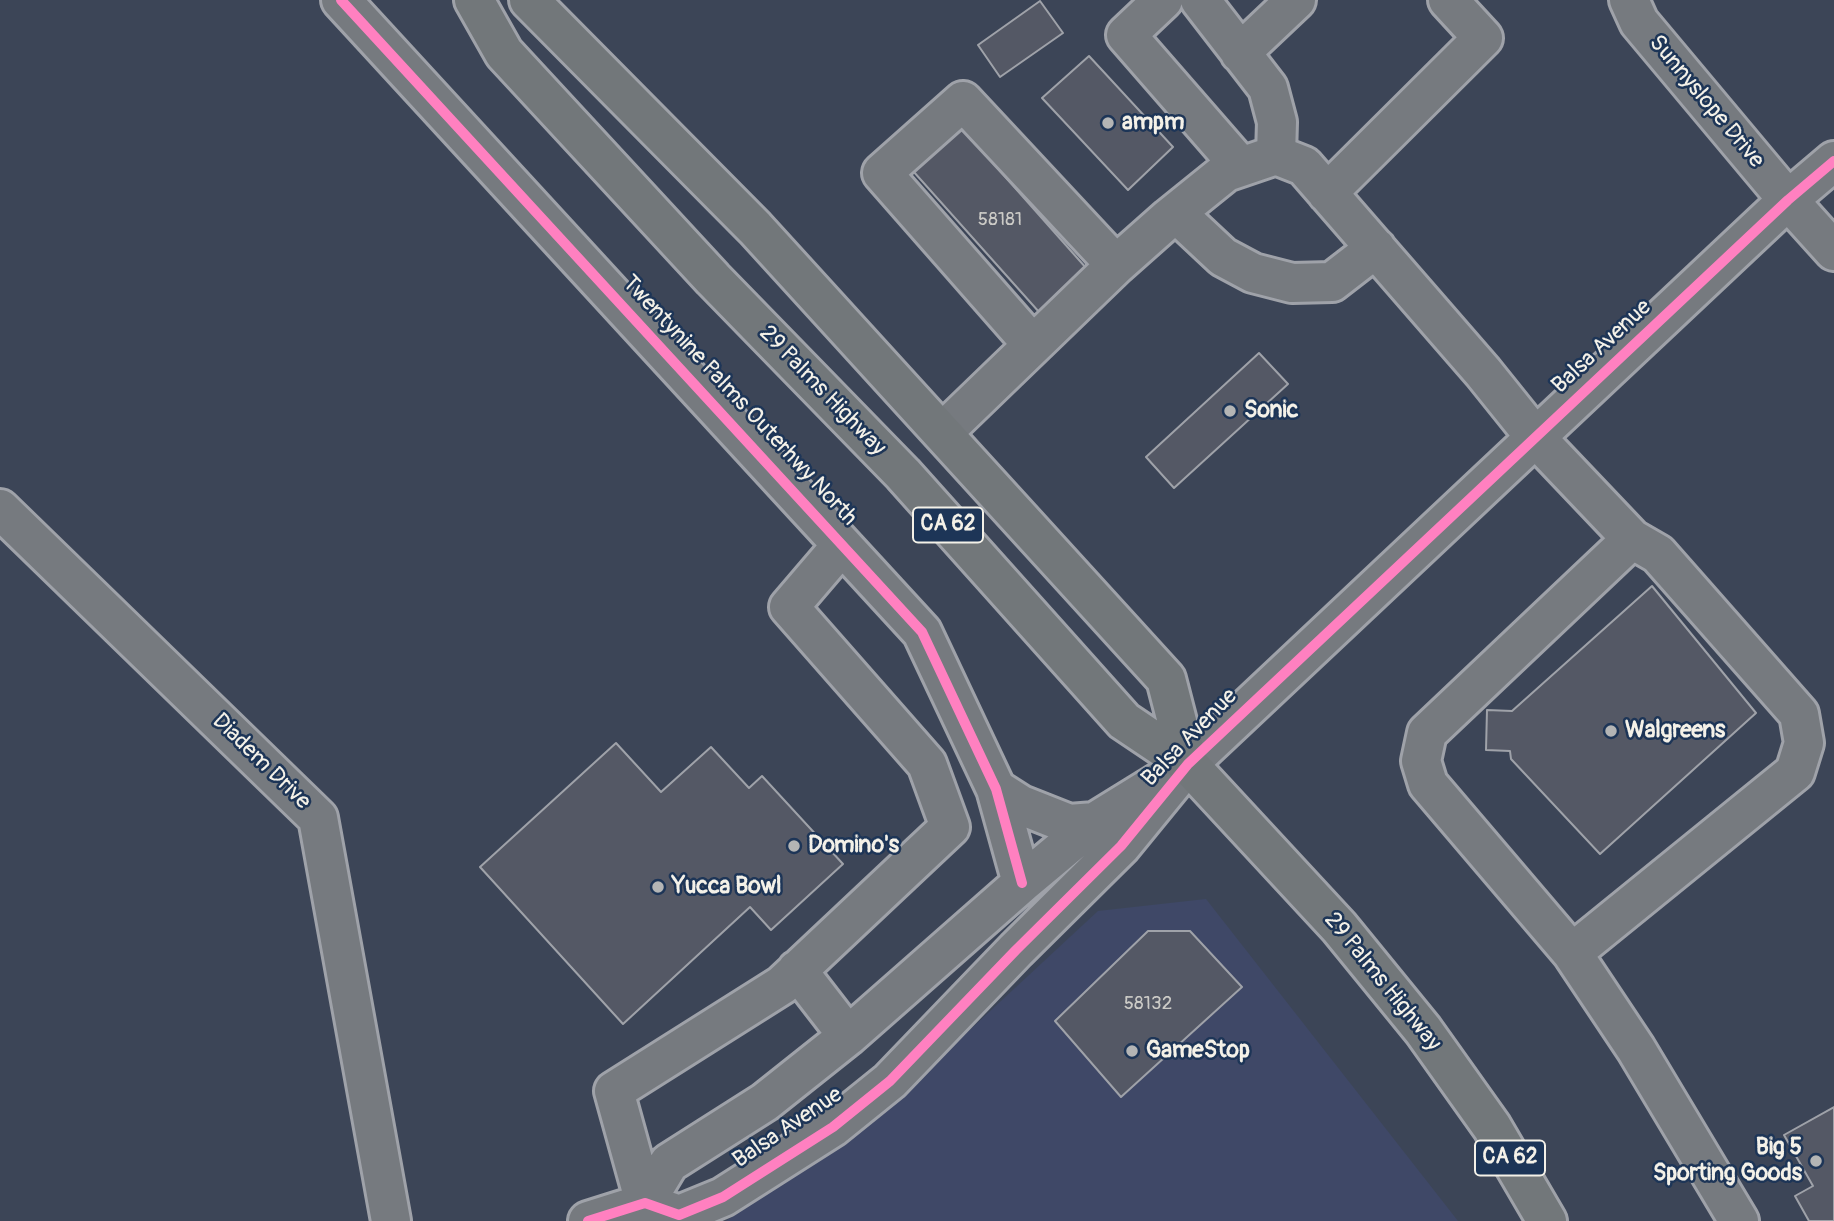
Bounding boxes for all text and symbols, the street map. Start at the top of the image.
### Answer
street label: Sunnyslope Drive [1642,30,1770,174]
place label: ampm [1122,109,1184,137]
marker: ampm [1100,115,1116,131]
house number: 58181 [978,209,1022,231]
street label: Twentynine Palms Outerhwy North [616,270,862,532]
street label: Balsa Avenue [1547,294,1657,400]
street label: 29 Palms Highway [753,320,891,462]
place label: Sonic [1244,397,1298,425]
marker: Sonic [1222,403,1238,419]
road number: CA 62 [913,508,983,542]
street label: Balsa Avenue [1136,683,1244,793]
street label: Diadem Drive [206,708,316,816]
place label: Walgreens [1625,717,1725,745]
marker: Walgreens [1603,723,1619,739]
place label: Domino's [808,832,899,860]
marker: Domino's [786,838,802,854]
place label: Yucca Bowl [672,873,781,901]
marker: Yucca Bowl [650,879,666,895]
street label: 29 Palms Highway [1318,907,1446,1057]
house number: 58132 [1124,993,1172,1015]
place label: GameStop [1146,1037,1250,1065]
marker: GameStop [1124,1043,1140,1059]
street label: Balsa Avenue [728,1081,848,1175]
place label: Big 5 Sporting Goods [1653,1134,1802,1188]
road number: CA 62 [1475,1140,1545,1176]
marker: Big 5 Sporting Goods [1808,1153,1824,1169]

